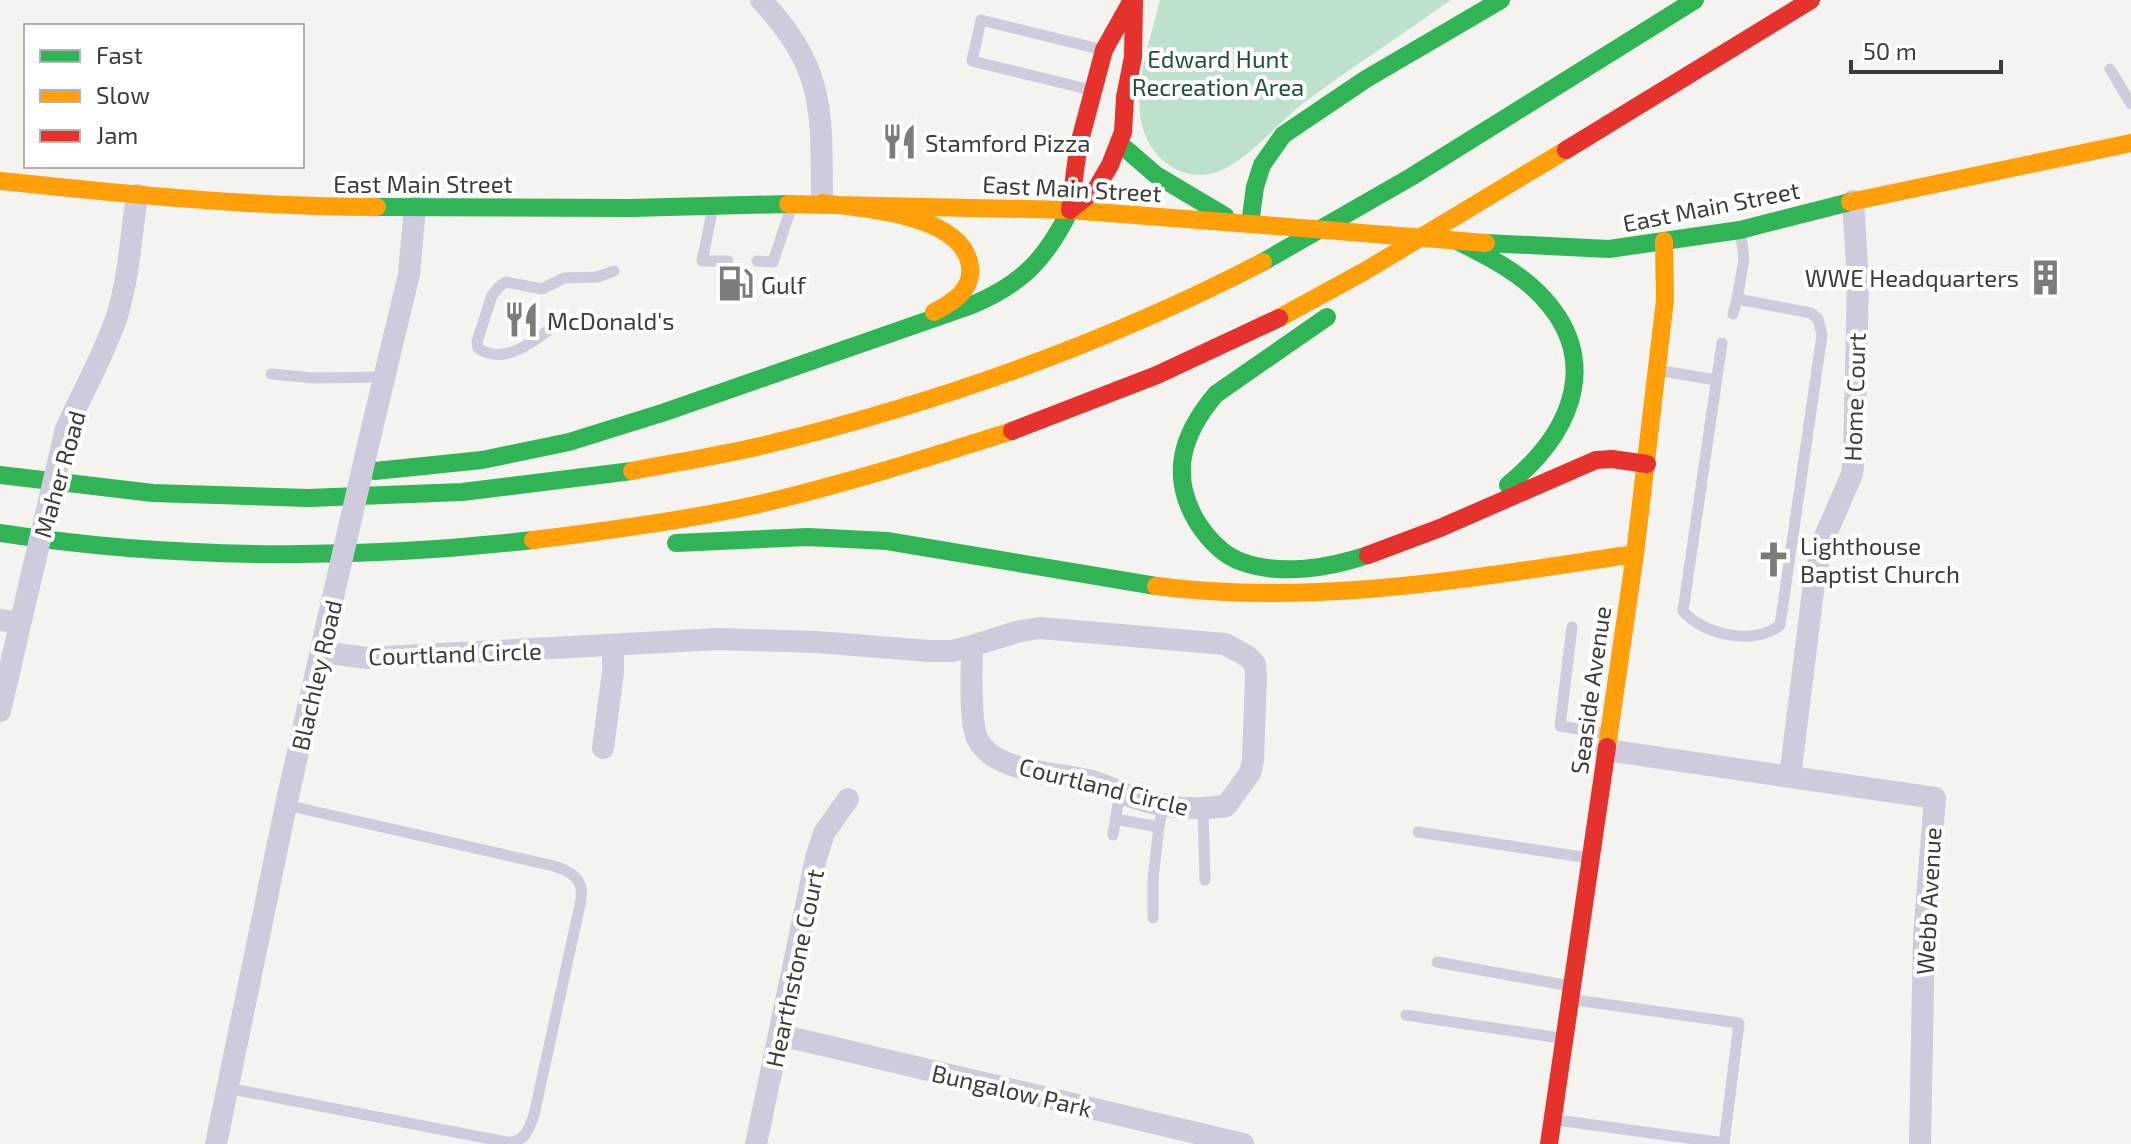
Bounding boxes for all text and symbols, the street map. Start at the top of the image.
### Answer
legend [24,24,304,168]
scale bar [1851,24,2001,74]
text: 50 m [1863,36,1917,65]
text: Fast [96,40,143,69]
park label: Edward Hunt Recreation Area [1132,44,1304,101]
text: Slow [96,80,150,109]
text: Jam [96,120,138,149]
restaurant icon: Stamford Pizza [880,123,918,161]
place label: Stamford Pizza [925,128,1090,157]
street label: East Main Street [333,169,513,198]
street label: East Main Street [982,169,1162,207]
street label: East Main Street [1620,175,1802,237]
building icon: WWE Headquarters [2026,258,2064,296]
place label: WWE Headquarters [1805,263,2019,292]
fuel station icon: Gulf [716,265,754,303]
place label: Gulf [761,270,807,299]
restaurant icon: McDonald's [502,301,540,339]
place label: McDonald's [547,306,675,335]
street label: Home Court [1837,332,1871,462]
street label: Maher Road [27,407,91,541]
place label: Lighthouse Baptist Church [1800,531,1960,588]
church icon: Lighthouse Baptist Church [1755,540,1793,578]
street label: Blachley Road [285,597,347,753]
street label: Seaside Avenue [1564,604,1616,776]
street label: Courtland Circle [368,635,542,671]
street label: Courtland Circle [1016,751,1192,821]
street label: Webb Avenue [1910,826,1946,976]
street label: Hearthstone Court [759,866,829,1070]
street label: Bungalow Park [929,1057,1095,1123]

